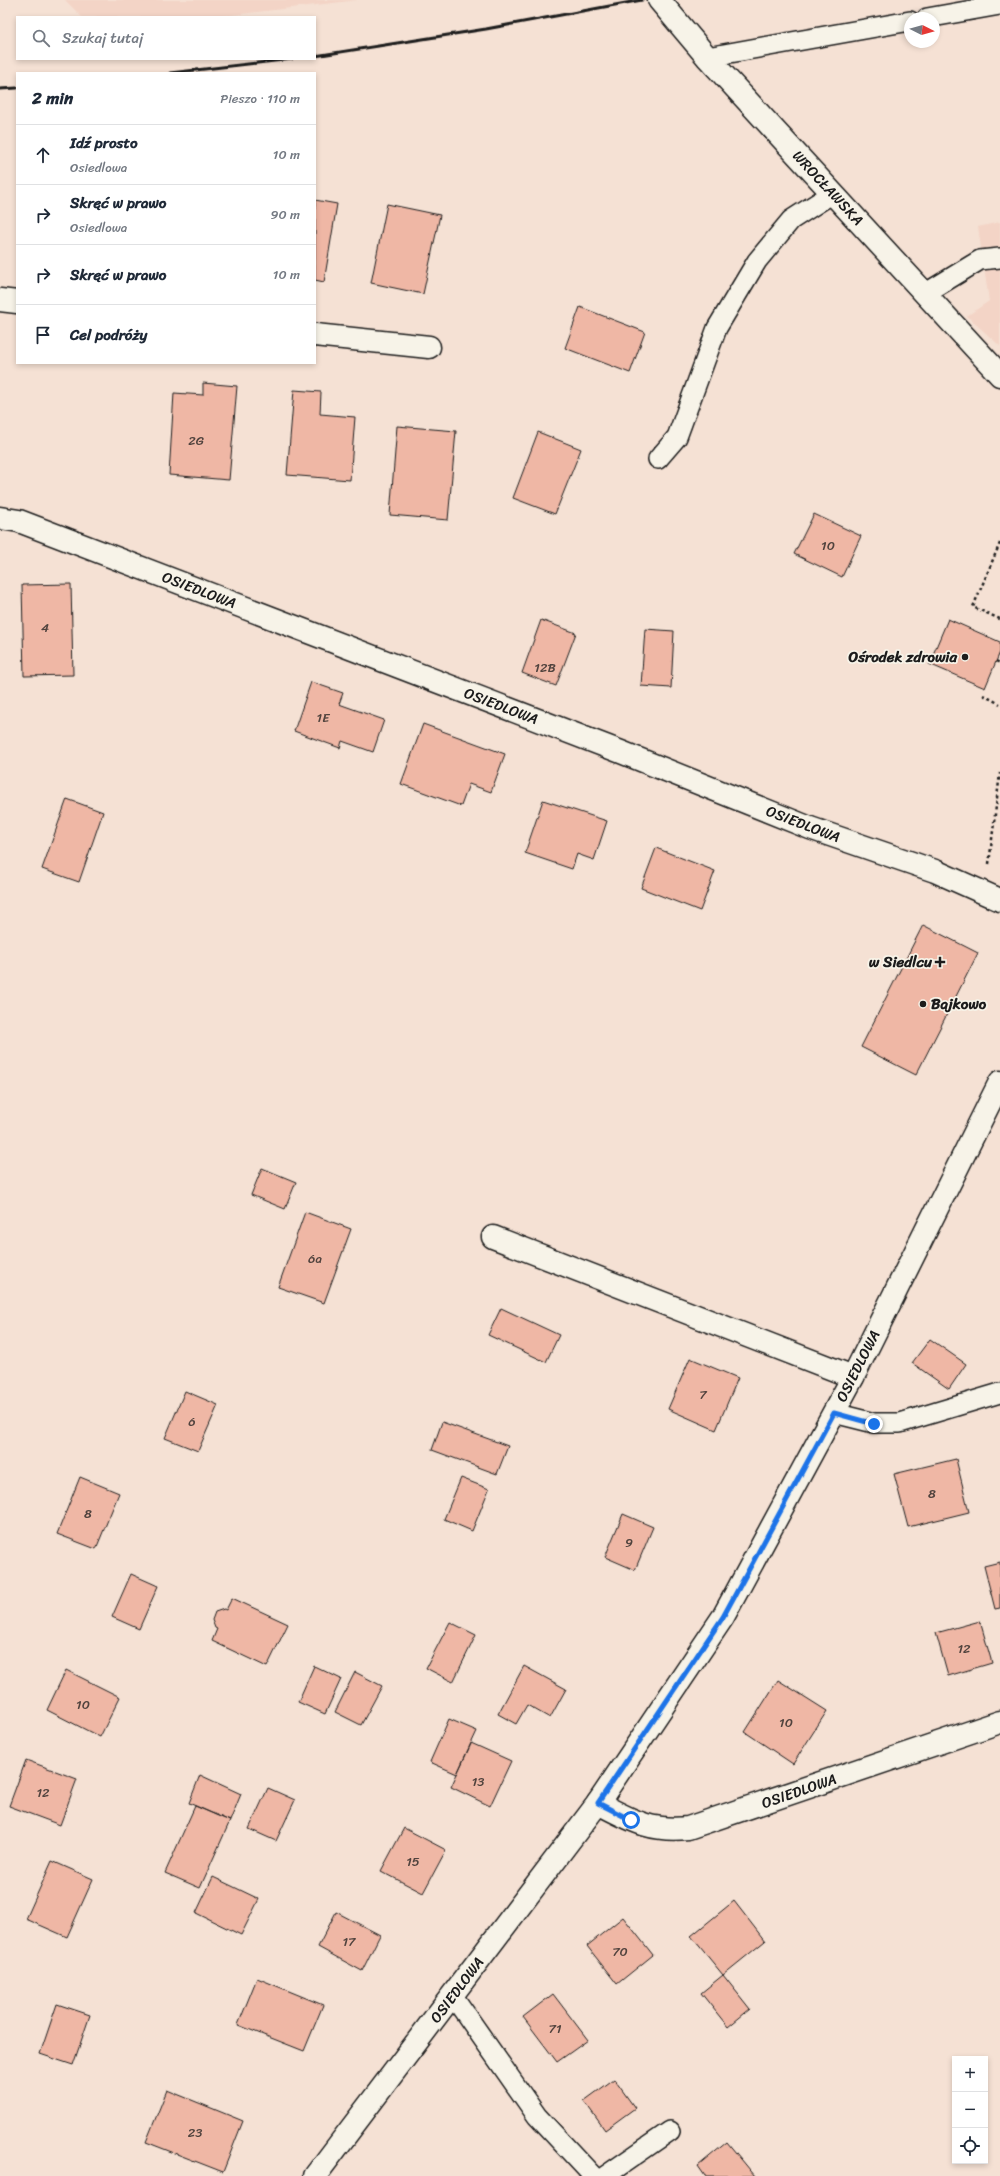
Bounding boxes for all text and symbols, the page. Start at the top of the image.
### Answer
north arrow [904,12,940,48]
search box [16,16,316,60]
text: Szukaj tutaj [62,25,143,51]
icon: search [30,27,52,49]
text: 2 min [32,83,73,113]
text: Pieszo · 110 m [220,87,300,110]
text: Idź prosto [70,130,138,156]
text: 10 m [273,143,300,166]
icon: ahead [32,144,54,166]
street label: WROCŁAWSKA [786,144,870,232]
text: Osiedlowa [70,156,127,179]
text: Skręć w prawo [70,190,166,216]
text: 90 m [270,203,300,226]
icon: right [32,204,54,226]
text: Osiedlowa [70,216,127,239]
text: Skręć w prawo [70,262,166,288]
text: 10 m [273,263,300,286]
icon: right [32,264,54,286]
text: Cel podróży [70,322,147,348]
icon: arrive [32,324,54,346]
house number: 2G [188,429,204,452]
house number: 10 [821,534,835,557]
street label: OSIEDLOWA [158,564,240,616]
house number: 4 [41,616,49,639]
place label: Ośrodek zdrowia [847,644,957,670]
marker: Ośrodek zdrowia [960,652,970,662]
house number: 12B [534,656,556,679]
street label: OSIEDLOWA [460,680,542,732]
house number: 1E [317,706,330,729]
street label: OSIEDLOWA [762,798,844,850]
place label: w Siedlcu [869,949,933,975]
marker: w Siedlcu [935,957,945,967]
place label: Bajkowo [931,991,987,1017]
marker: Bajkowo [918,999,928,1009]
house number: 6a [308,1247,322,1270]
street label: OSIEDLOWA [829,1325,887,1407]
house number: 7 [699,1383,708,1406]
house number: 6 [188,1410,196,1433]
route end [865,1415,883,1433]
house number: 8 [928,1482,936,1505]
house number: 8 [84,1502,92,1525]
house number: 9 [625,1531,633,1554]
house number: 12 [957,1637,971,1660]
house number: 10 [76,1693,90,1716]
house number: 10 [779,1711,793,1734]
street label: OSIEDLOWA [758,1766,840,1816]
house number: 13 [472,1770,484,1793]
house number: 12 [36,1781,50,1804]
route start [622,1811,640,1829]
house number: 15 [406,1850,420,1873]
house number: 17 [342,1930,357,1953]
house number: 70 [612,1940,628,1963]
street label: OSIEDLOWA [423,1951,491,2029]
house number: 71 [548,2017,562,2040]
map controls [952,2056,988,2164]
button: + [952,2056,988,2092]
button: − [952,2092,988,2128]
house number: 23 [188,2121,202,2144]
button: locate [952,2128,988,2164]

